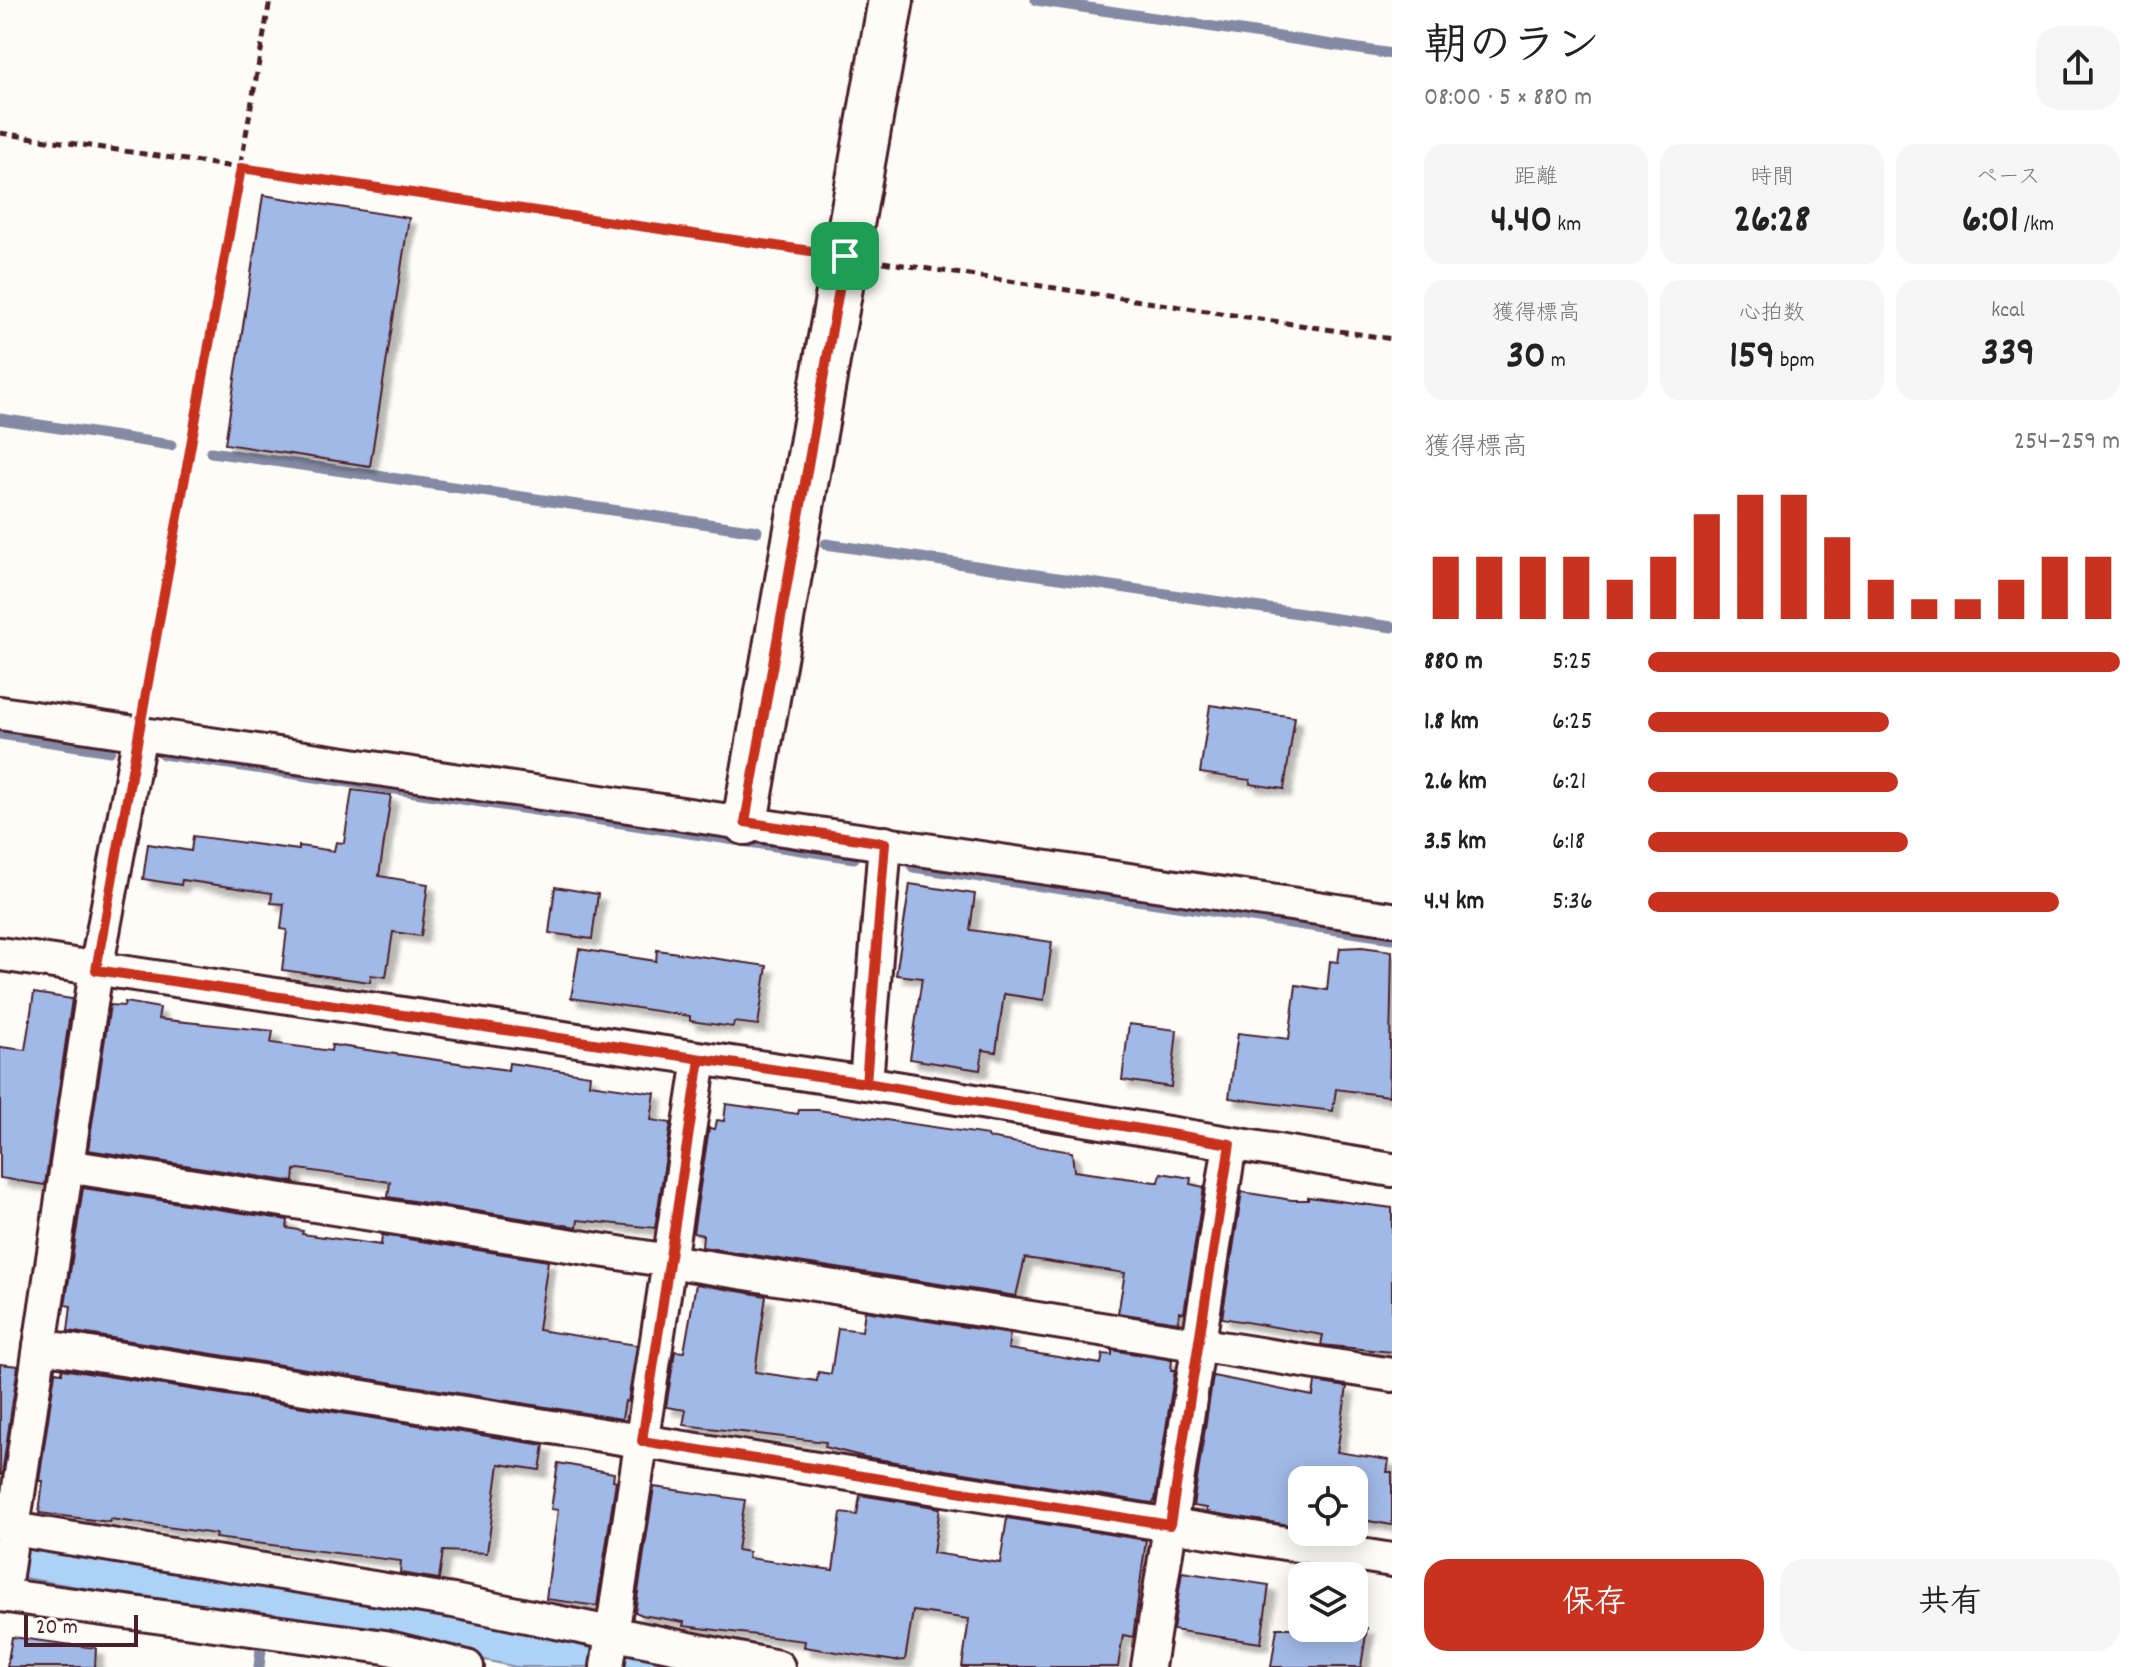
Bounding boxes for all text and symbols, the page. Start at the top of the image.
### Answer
text: 朝のラン [1424,18,1600,81]
button: share [2036,26,2120,110]
text: 08:00 · 5 × 880 m [1424,80,1592,117]
text: 距離 [1514,163,1558,194]
text: 時間 [1750,163,1794,194]
text: ペース [1976,163,2040,194]
text: 4.40 [1491,194,1552,251]
text: 26:28 [1733,194,1811,251]
text: 6:01 [1962,194,2019,251]
text: km [1552,210,1581,241]
text: /km [2019,210,2054,241]
pin [811,222,879,290]
icon: arrive [823,234,867,278]
text: kcal [1991,296,2025,327]
text: 獲得標高 [1492,299,1580,330]
text: 心拍数 [1739,299,1805,330]
text: 339 [1981,327,2035,384]
text: 30 [1506,330,1546,387]
text: 159 [1729,330,1775,387]
text: m [1546,346,1566,377]
text: bpm [1775,346,1815,377]
text: 254–259 m [2014,424,2120,461]
text: 獲得標高 [1424,430,1528,467]
text: 880 m [1424,644,1483,681]
text: 5:25 [1552,644,1592,681]
text: 1.8 km [1424,704,1479,741]
text: 6:25 [1552,704,1592,741]
text: 2.6 km [1424,764,1487,801]
text: 6:21 [1552,764,1586,801]
text: 3.5 km [1424,824,1486,861]
text: 6:18 [1552,824,1585,861]
text: 4.4 km [1424,884,1484,921]
text: 5:36 [1552,884,1593,921]
map controls [1288,1466,1368,1642]
button: locate [1288,1466,1368,1546]
button: 保存 [1424,1559,1764,1651]
button: 共有 [1780,1559,2120,1651]
button: layers [1288,1562,1368,1642]
scale bar [24,1611,138,1647]
text: 20 m [36,1613,78,1644]

